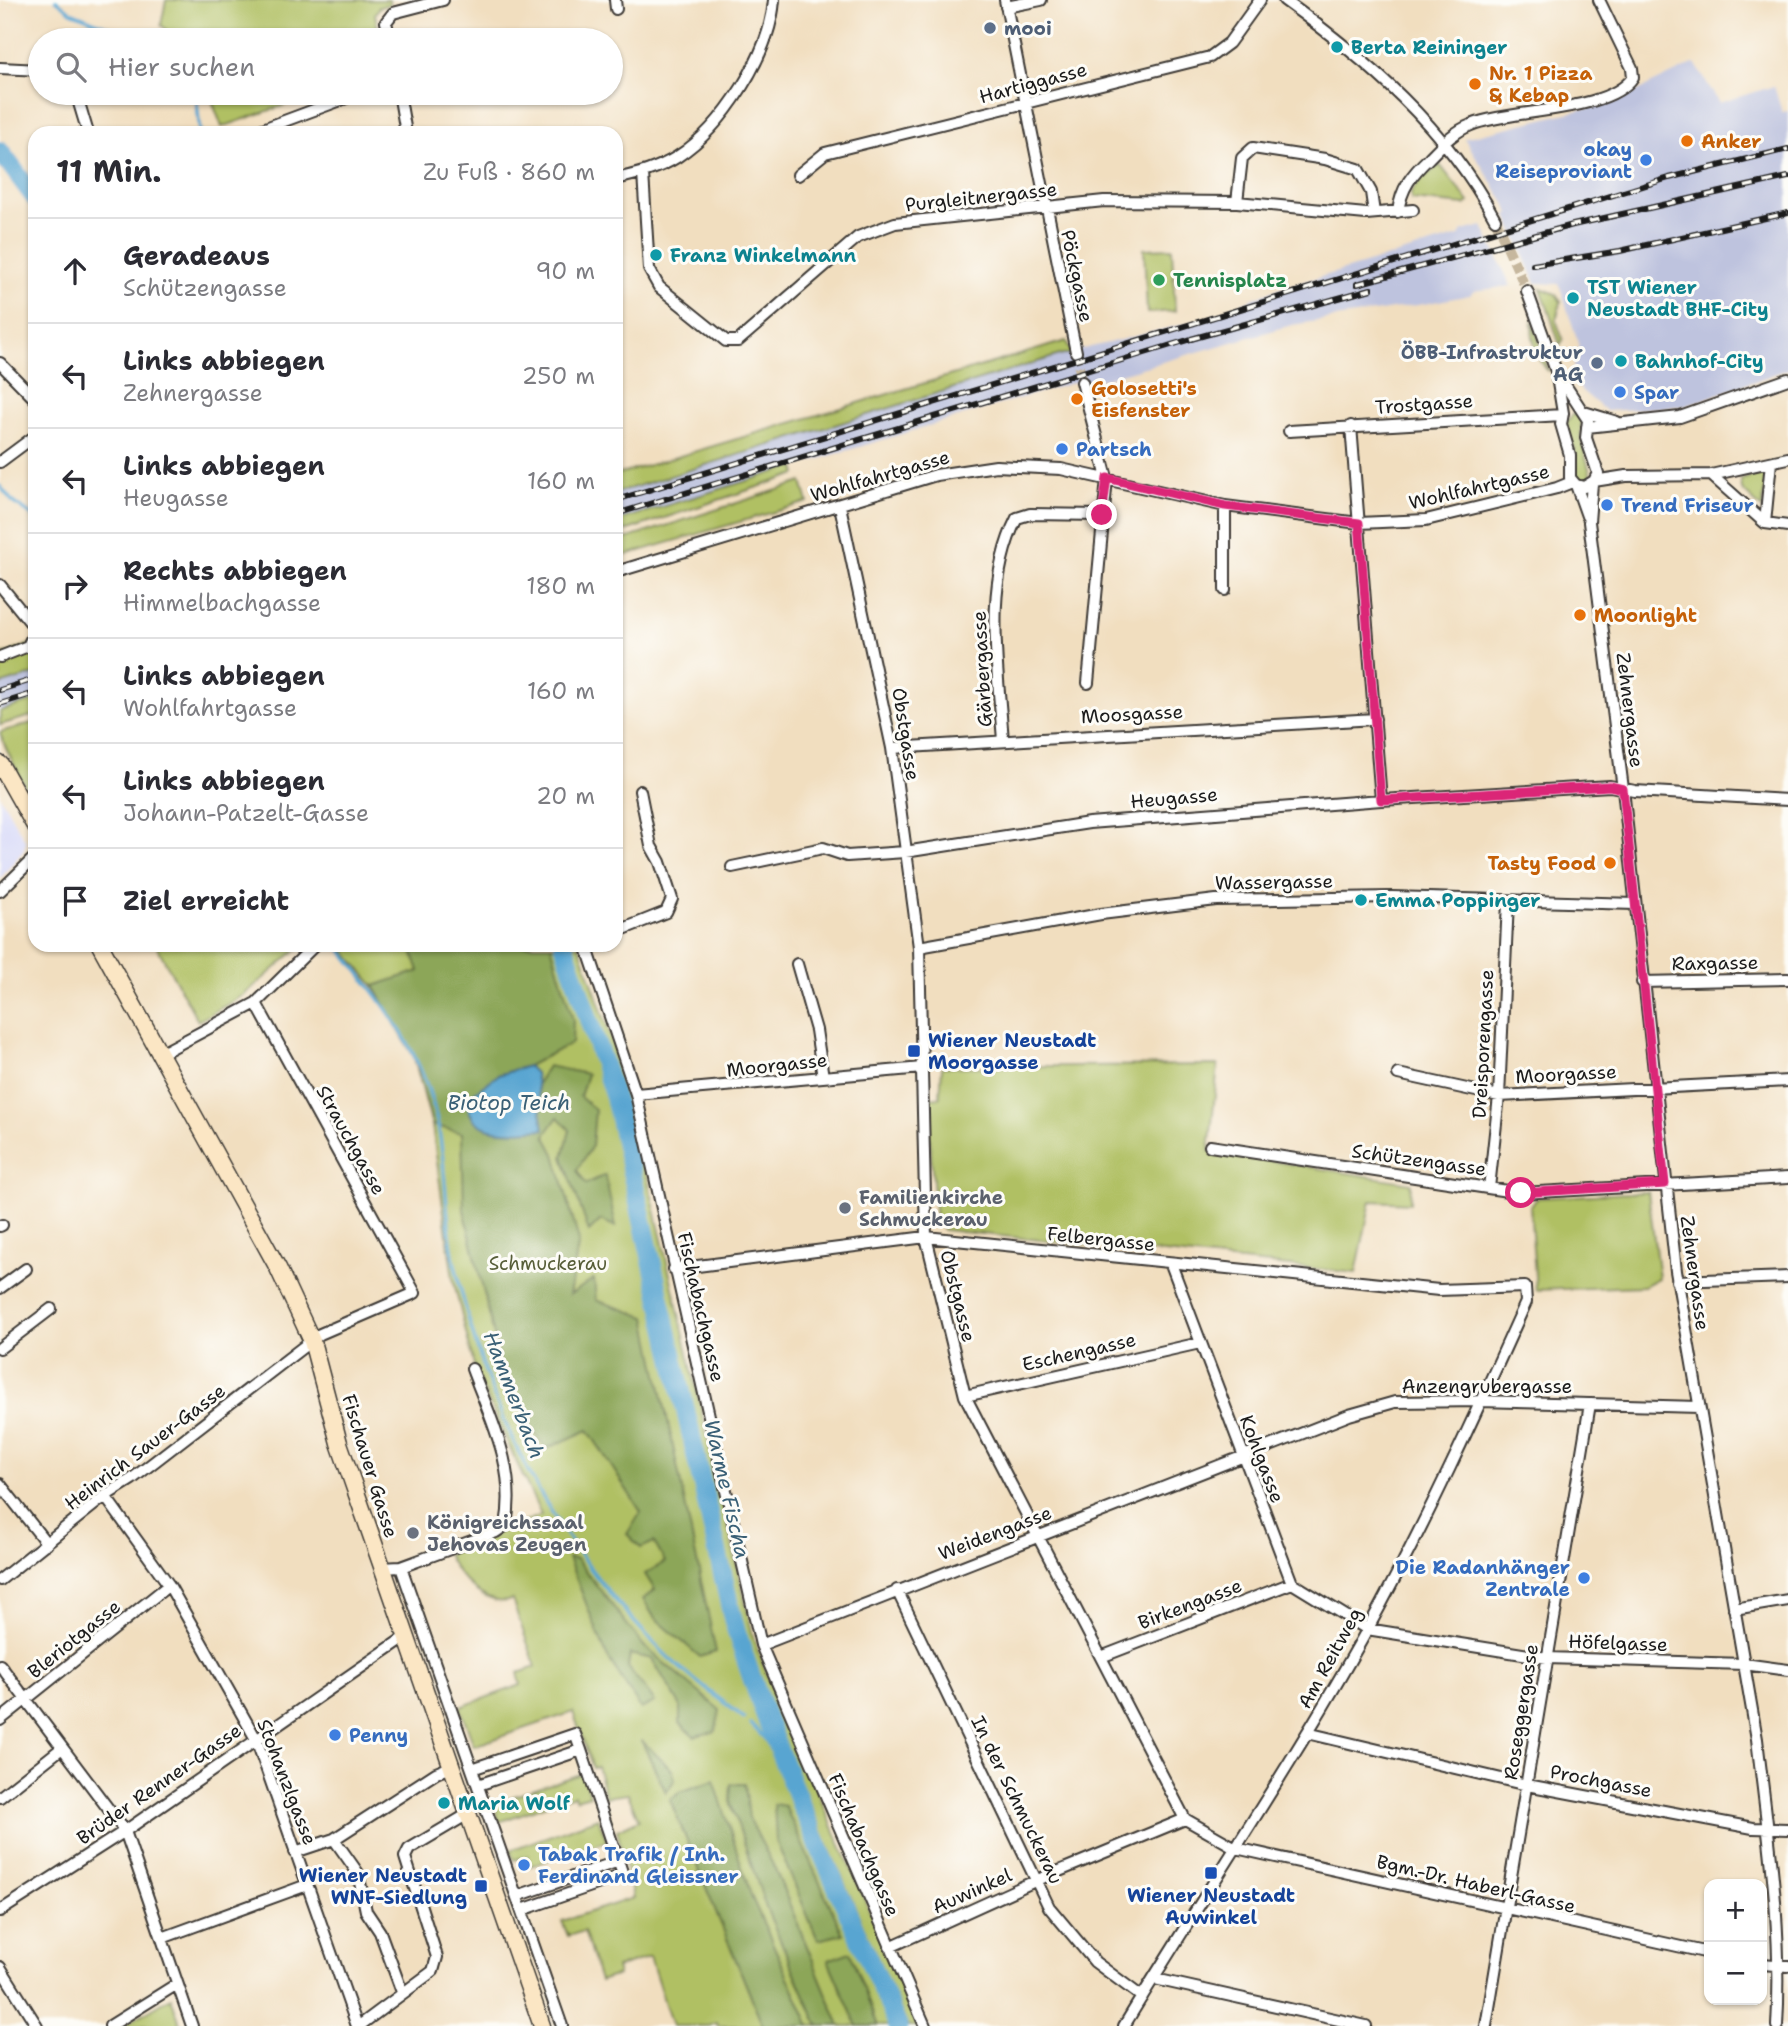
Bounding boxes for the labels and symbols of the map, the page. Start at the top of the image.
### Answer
place label: mooi [1004,16,1052,41]
marker: mooi [982,20,998,36]
place label: Berta Reininger [1351,35,1508,60]
marker: Berta Reininger [1329,39,1345,55]
street label: Hartiggasse [976,57,1090,109]
place label: Nr. 1 Pizza & Kebap [1489,61,1592,108]
marker: Nr. 1 Pizza & Kebap [1467,76,1483,92]
place label: Anker [1701,129,1761,154]
marker: Anker [1679,133,1695,149]
place label: okay Reiseproviant [1495,137,1632,184]
marker: okay Reiseproviant [1638,152,1654,168]
street label: Purgleitnergasse [904,177,1058,217]
street label: Pöckgasse [1055,227,1099,325]
place label: Franz Winkelmann [670,243,857,268]
marker: Franz Winkelmann [648,247,664,263]
place label: Tennisplatz [1173,268,1287,293]
marker: Tennisplatz [1151,272,1167,288]
place label: TST Wiener Neustadt BHF-City [1587,275,1769,322]
marker: TST Wiener Neustadt BHF-City [1565,290,1581,306]
place label: ÖBB-Infrastruktur AG [1401,340,1583,387]
place label: Bahnhof-City [1635,349,1764,374]
marker: Bahnhof-City [1613,353,1629,369]
marker: ÖBB-Infrastruktur AG [1589,355,1605,371]
place label: Golosetti's Eisfenster [1091,376,1197,423]
place label: Spar [1634,380,1679,405]
marker: Spar [1612,384,1628,400]
street label: Trostgasse [1374,388,1474,420]
marker: Golosetti's Eisfenster [1069,391,1085,407]
place label: Partsch [1076,437,1152,462]
marker: Partsch [1054,441,1070,457]
street label: Wohlfahrtgasse [807,444,953,508]
street label: Wohlfahrtgasse [1406,459,1552,515]
place label: Trend Friseur [1621,493,1754,518]
marker: Trend Friseur [1599,497,1615,513]
route end [1086,499,1117,530]
place label: Moonlight [1594,603,1697,628]
marker: Moonlight [1572,607,1588,623]
street label: Gärbergasse [966,610,998,728]
street label: Zehnergasse [1611,651,1649,769]
street label: Obstgasse [886,686,926,782]
street label: Moosgasse [1080,699,1184,729]
street label: Heugasse [1129,782,1219,814]
place label: Tasty Food [1487,851,1596,876]
marker: Tasty Food [1602,855,1618,871]
street label: Wassergasse [1215,868,1333,896]
place label: Emma Poppinger [1375,888,1541,913]
marker: Emma Poppinger [1353,892,1369,908]
street label: Raxgasse [1671,950,1759,976]
street label: Dreisporengasse [1467,969,1499,1119]
place label: Wiener Neustadt Moorgasse [928,1028,1096,1075]
marker: Wiener Neustadt Moorgasse [906,1043,922,1059]
street label: Moorgasse [725,1047,829,1083]
street label: Moorgasse [1515,1059,1617,1089]
street label: Strauchgasse [311,1081,391,1199]
water label: Biotop Teich [447,1089,571,1117]
street label: Schützengasse [1350,1138,1488,1182]
route start [1505,1177,1536,1208]
place label: Familienkirche Schmuckerau [859,1185,1003,1232]
marker: Familienkirche Schmuckerau [837,1200,853,1216]
street label: Zehnergasse [1675,1214,1715,1332]
street label: Felbergasse [1046,1221,1156,1257]
street label: Fischabachgasse [672,1230,730,1384]
street label: Obstgasse [935,1247,981,1345]
park label: Schmuckerau [489,1251,607,1276]
water label: Hammerbach [477,1327,551,1463]
street label: Eschengasse [1020,1327,1138,1377]
street label: Anzengrubergasse [1402,1374,1572,1399]
street label: Heinrich Sauer-Gasse [59,1378,231,1516]
street label: Fischauer Gasse [336,1391,404,1541]
street label: Kohlgasse [1234,1412,1290,1506]
water label: Warme Fischa [697,1416,757,1562]
street label: Weidengasse [935,1500,1055,1566]
place label: Königreichssaal Jehovas Zeugen [427,1510,587,1557]
marker: Königreichssaal Jehovas Zeugen [405,1525,421,1541]
place label: Die Radanhänger Zentrale [1396,1555,1570,1602]
marker: Die Radanhänger Zentrale [1576,1570,1592,1586]
street label: Birkengasse [1135,1573,1245,1635]
street label: Bleriotgasse [22,1594,126,1684]
street label: Am Reitweg [1292,1603,1368,1713]
street label: Höfelgasse [1568,1629,1668,1657]
street label: Roseggergasse [1498,1642,1544,1782]
street label: In der Schmuckerau [965,1712,1069,1888]
street label: Stohanzlgasse [252,1715,322,1849]
street label: Brüder Renner-Gasse [72,1718,246,1850]
place label: Penny [349,1723,408,1748]
marker: Penny [327,1727,343,1743]
street label: Prochgasse [1548,1759,1654,1803]
street label: Fischabachgasse [823,1770,905,1920]
place label: Maria Wolf [458,1791,571,1816]
marker: Maria Wolf [436,1795,452,1811]
place label: Tabak Trafik / Inh. Ferdinand Gleissner [538,1842,739,1889]
street label: Bgm.-Dr. Haberl-Gasse [1374,1849,1578,1919]
marker: Tabak Trafik / Inh. Ferdinand Gleissner [516,1857,532,1873]
street label: Auwinkel [928,1862,1016,1920]
place label: Wiener Neustadt WNF-Siedlung [299,1863,467,1910]
marker: Wiener Neustadt Auwinkel [1203,1865,1219,1881]
marker: Wiener Neustadt WNF-Siedlung [473,1878,489,1894]
place label: Wiener Neustadt Auwinkel [1127,1883,1295,1930]

